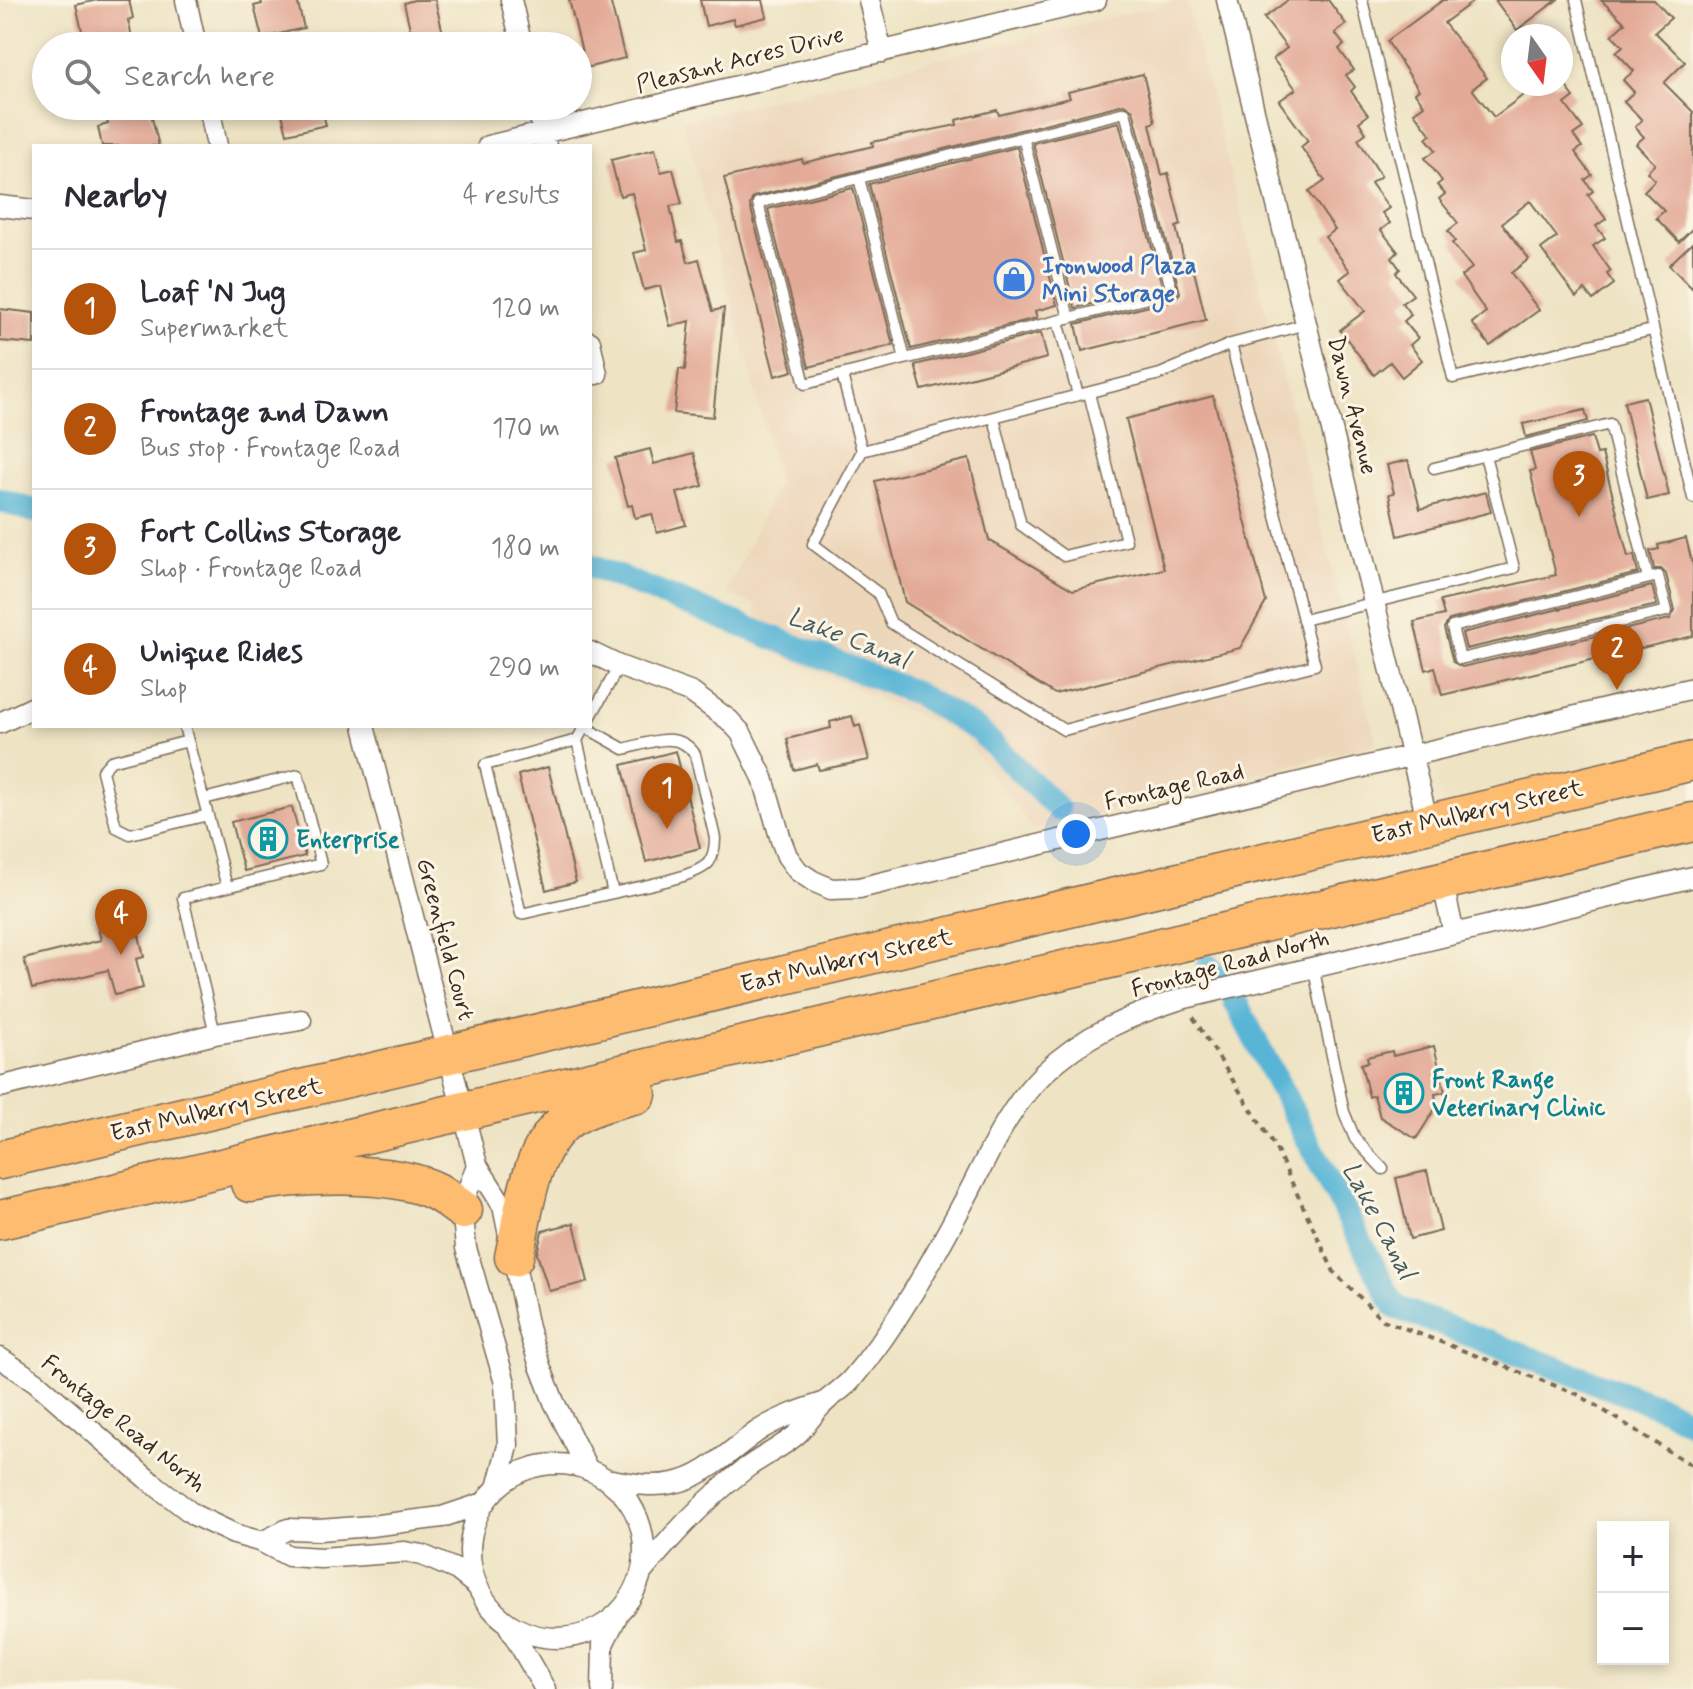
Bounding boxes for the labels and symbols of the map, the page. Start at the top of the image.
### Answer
street label: Pleasant Acres Drive [633,20,848,101]
north arrow [1501,24,1573,96]
place label: Ironwood Plaza Mini Storage [1042,251,1197,313]
shop icon: Ironwood Plaza Mini Storage [993,258,1035,300]
street label: Dawn Avenue [1319,333,1384,478]
pin: 3 [1553,451,1605,517]
water label: Lake Canal [783,600,916,679]
pin: 2 [1591,624,1643,690]
street label: Frontage Road [1102,756,1248,821]
pin: 1 [641,763,693,829]
street label: East Mulberry Street [1369,773,1586,852]
your location [1056,814,1096,854]
building icon: Enterprise [247,818,289,860]
place label: Enterprise [296,825,400,856]
street label: Greenfield Court [408,855,481,1024]
pin: 4 [95,889,147,955]
street label: East Mulberry Street [738,922,955,1001]
street label: Frontage Road North [1128,923,1333,1008]
place label: Front Range Veterinary Clinic [1432,1065,1606,1124]
street label: East Mulberry Street [108,1071,325,1150]
building icon: Front Range Veterinary Clinic [1383,1072,1425,1114]
water label: Lake Canal [1333,1157,1424,1288]
street label: Frontage Road North [33,1348,212,1502]

